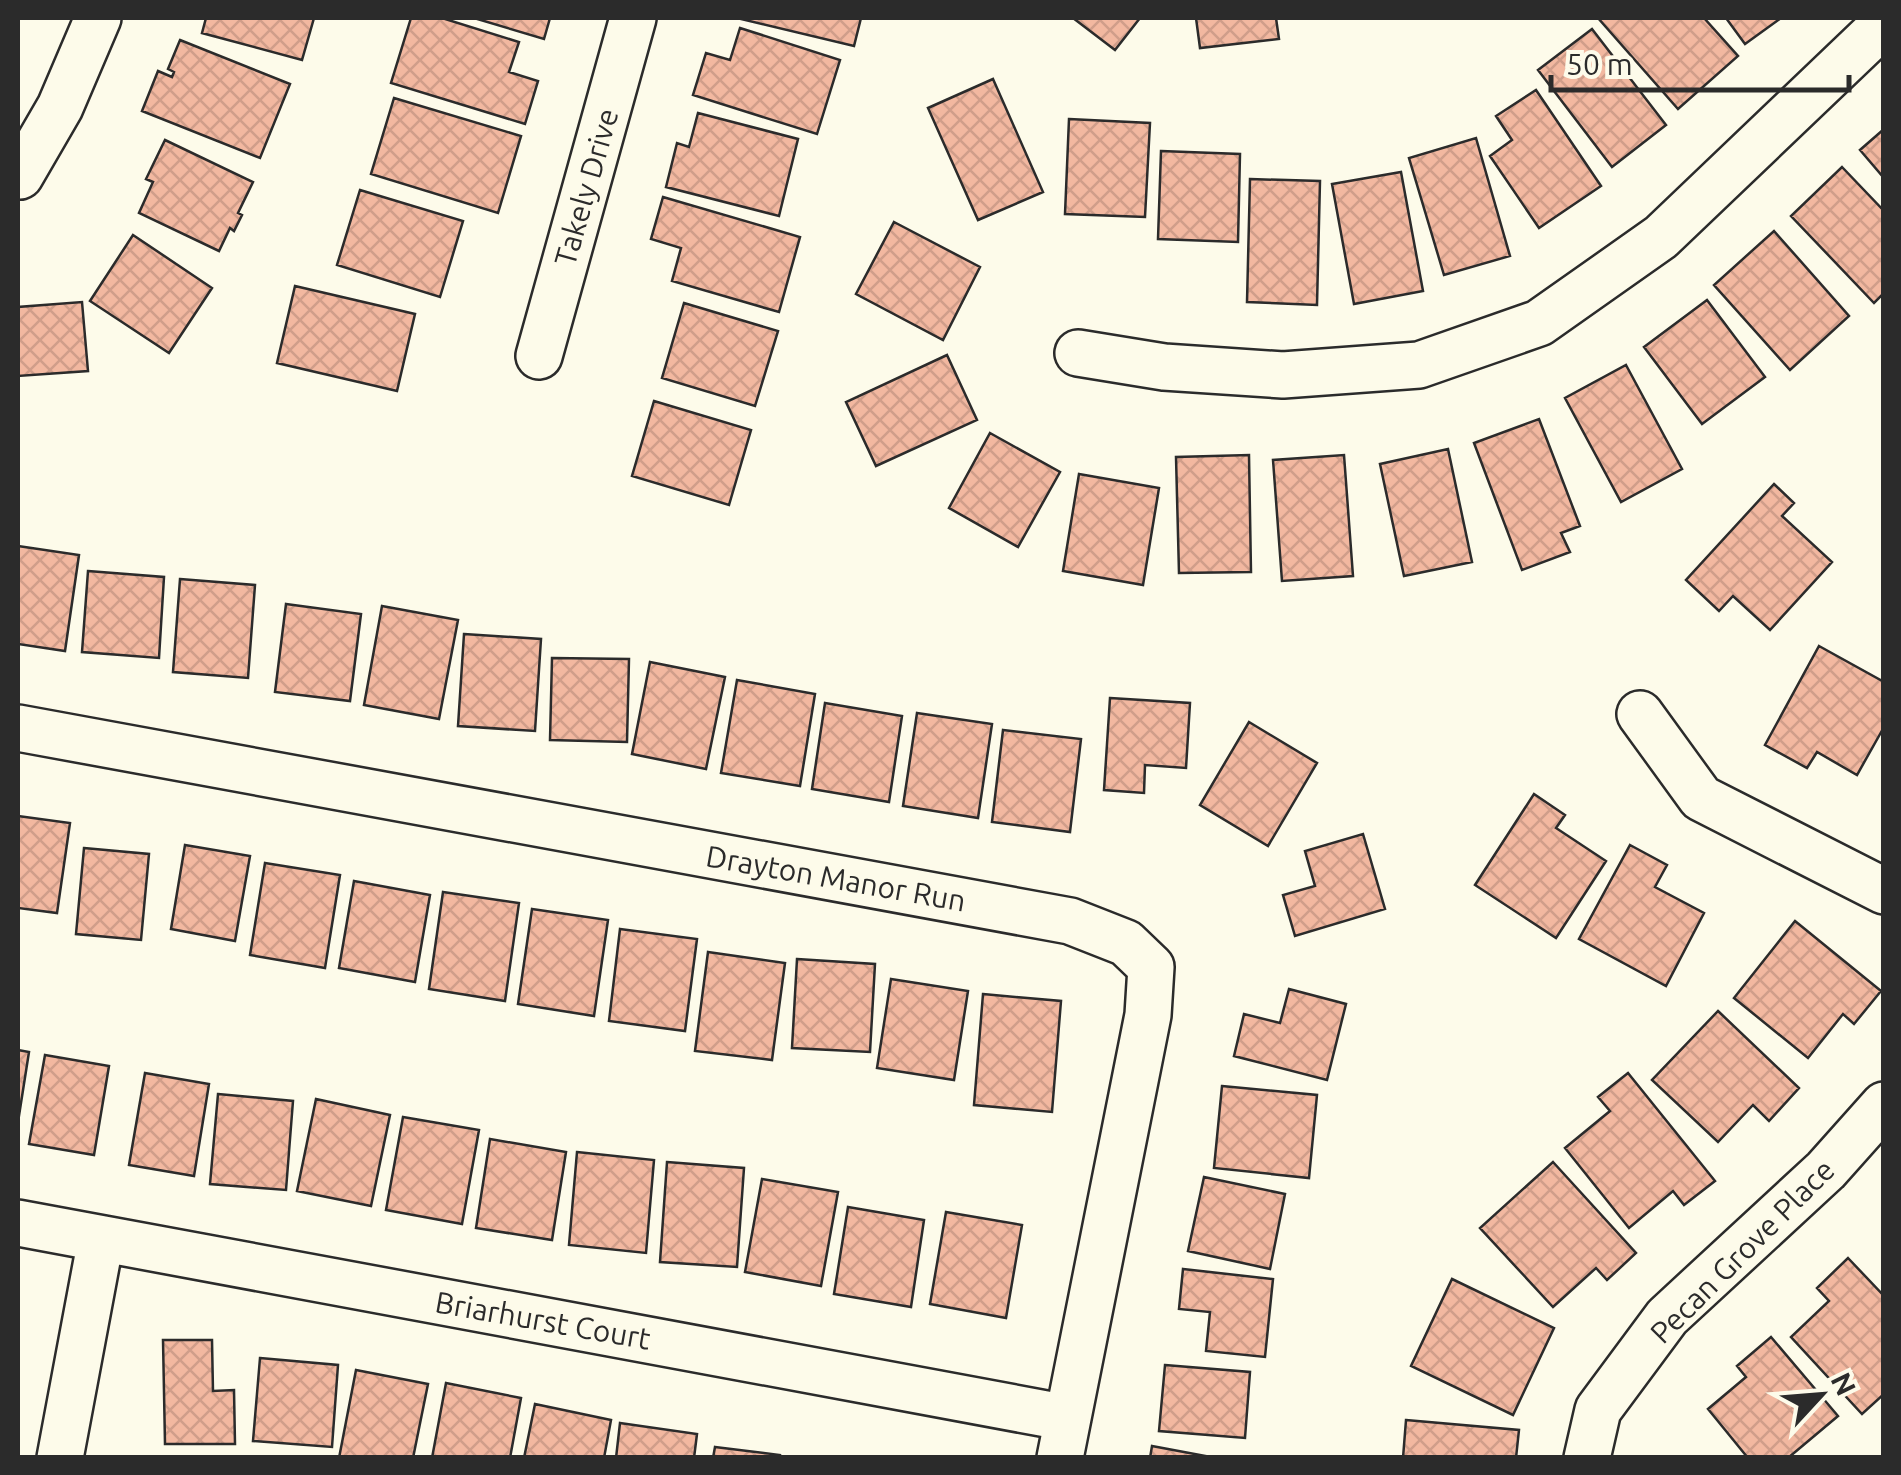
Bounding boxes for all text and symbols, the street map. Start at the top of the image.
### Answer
scale bar [1551,30,1848,92]
text: 50 m [1566,47,1633,81]
street label: Takely Drive [547,104,625,270]
street label: Drayton Manor Run [704,838,968,918]
street label: Pecan Grove Place [1643,1152,1841,1350]
street label: Briarhurst Court [433,1284,654,1356]
north arrow [1771,1345,1871,1445]
text: N [1825,1368,1862,1400]

